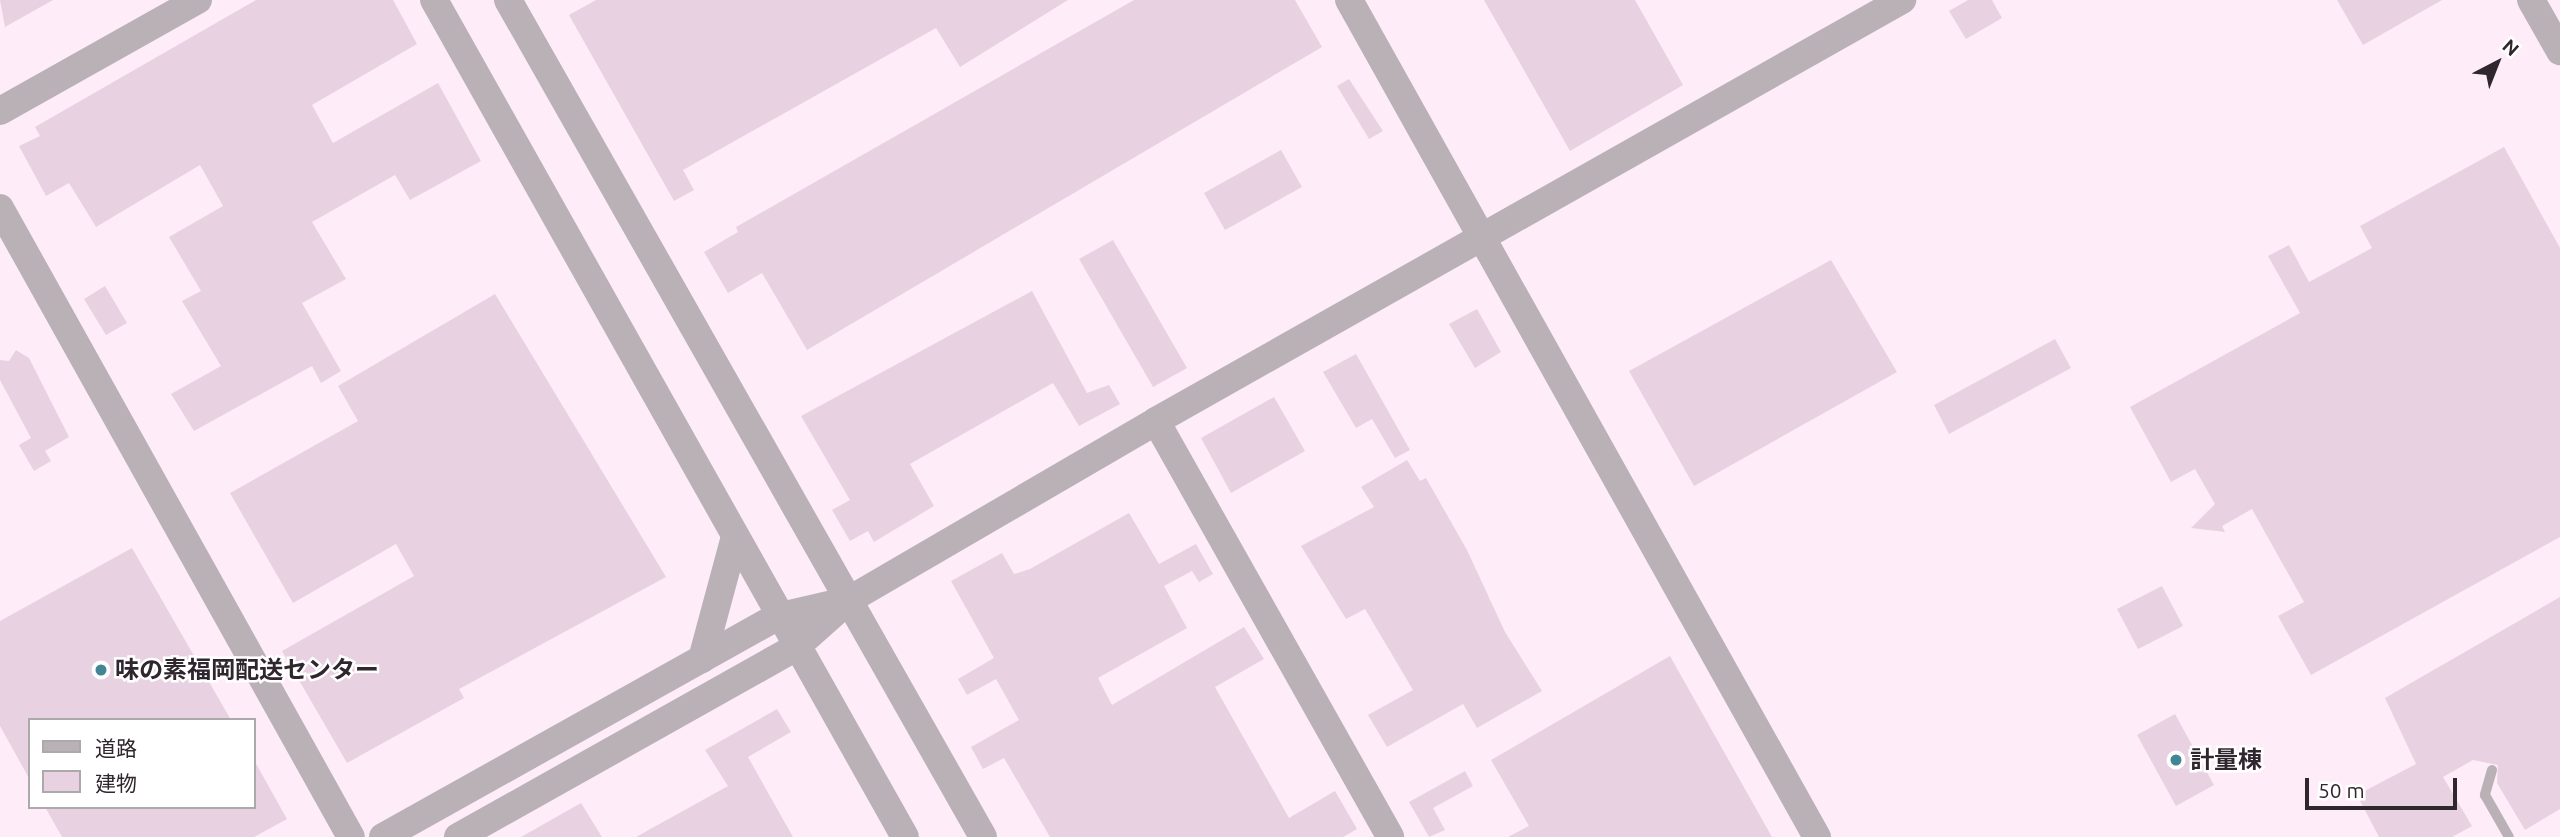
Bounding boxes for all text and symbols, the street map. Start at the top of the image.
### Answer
north arrow [2462,28,2532,98]
text: N [2498,34,2524,60]
place label: 味の素福岡配送センター [115,656,379,684]
marker: 味の素福岡配送センター [93,662,109,678]
legend [28,718,256,809]
text: 道路 [95,736,137,760]
place label: 計量棟 [2190,746,2262,774]
marker: 計量棟 [2168,752,2184,768]
scale bar [2308,764,2460,808]
text: 建物 [95,771,137,795]
text: 50 m [2318,778,2365,802]

